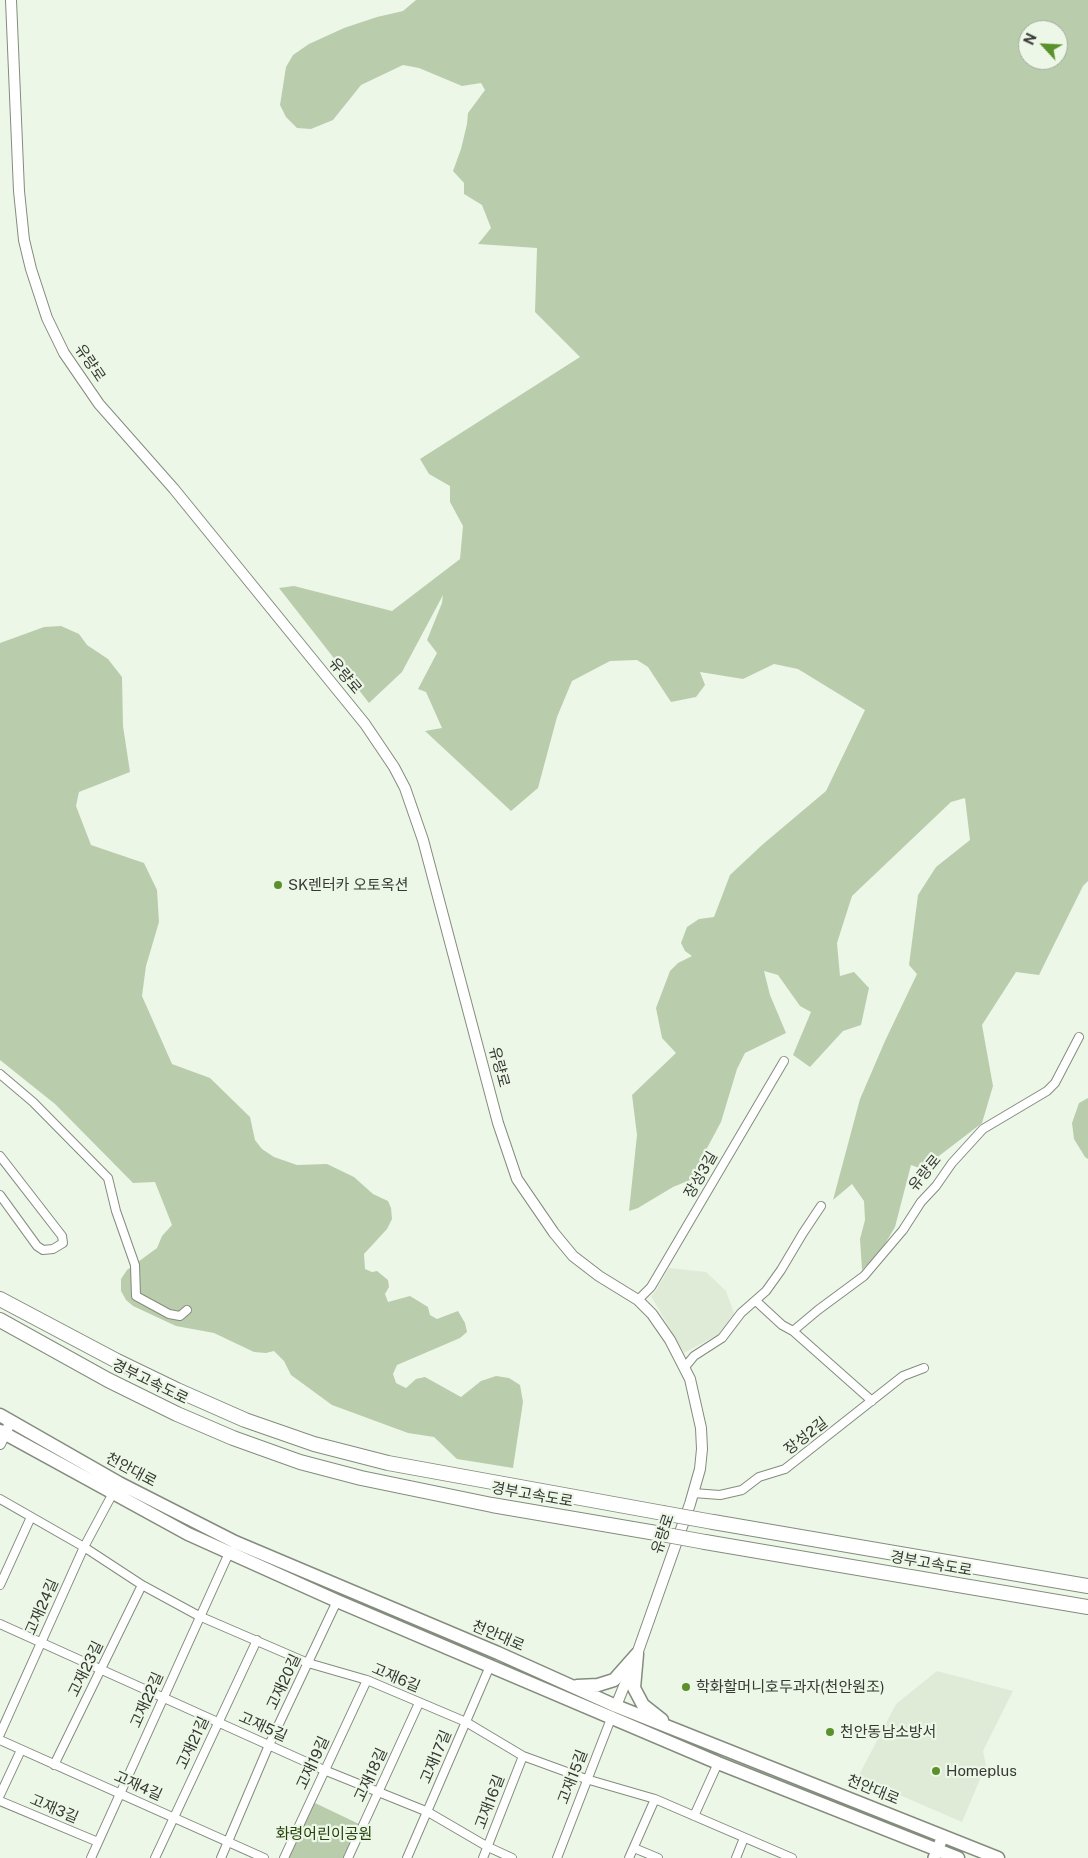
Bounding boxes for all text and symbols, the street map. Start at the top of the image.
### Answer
north arrow [1018,20,1068,70]
text: N [1021,31,1040,47]
street label: 유량로 [71,341,109,385]
street label: 유량로 [325,654,365,698]
place label: SK렌터카 오토옥션 [288,876,408,894]
marker: SK렌터카 오토옥션 [272,879,284,891]
street label: 유량로 [485,1045,513,1089]
street label: 장성3길 [680,1148,722,1202]
street label: 유량로 [905,1151,945,1195]
street label: 경부고속도로 [109,1356,191,1408]
street label: 장성2길 [781,1413,831,1459]
street label: 천안대로 [102,1449,160,1491]
street label: 경부고속도로 [490,1479,574,1511]
street label: 유량로 [648,1511,678,1557]
street label: 경부고속도로 [889,1548,973,1580]
street label: 고재24길 [22,1576,62,1638]
street label: 천안대로 [469,1617,527,1655]
street label: 고재23길 [65,1638,107,1700]
street label: 고재20길 [263,1651,305,1713]
street label: 고재6길 [369,1660,423,1696]
street label: 고재22길 [127,1669,167,1731]
place label: 학화할머니호두과자(천안원조) [696,1678,885,1696]
marker: 학화할머니호두과자(천안원조) [680,1681,692,1693]
street label: 고재5길 [236,1708,290,1746]
street label: 고재21길 [173,1714,213,1772]
place label: 천안동남소방서 [840,1723,937,1741]
marker: 천안동남소방서 [824,1726,836,1738]
street label: 고재17길 [417,1727,455,1787]
street label: 고재19길 [293,1733,333,1793]
street label: 고재18길 [351,1745,391,1805]
street label: 고재15길 [554,1747,592,1807]
place label: Homeplus [946,1762,1017,1780]
marker: Homeplus [930,1765,942,1777]
street label: 고재4길 [111,1767,165,1805]
street label: 천안대로 [844,1771,902,1809]
street label: 고재16길 [471,1772,509,1832]
street label: 고재3길 [27,1791,81,1827]
park label: 화령어린이공원 [276,1825,372,1843]

